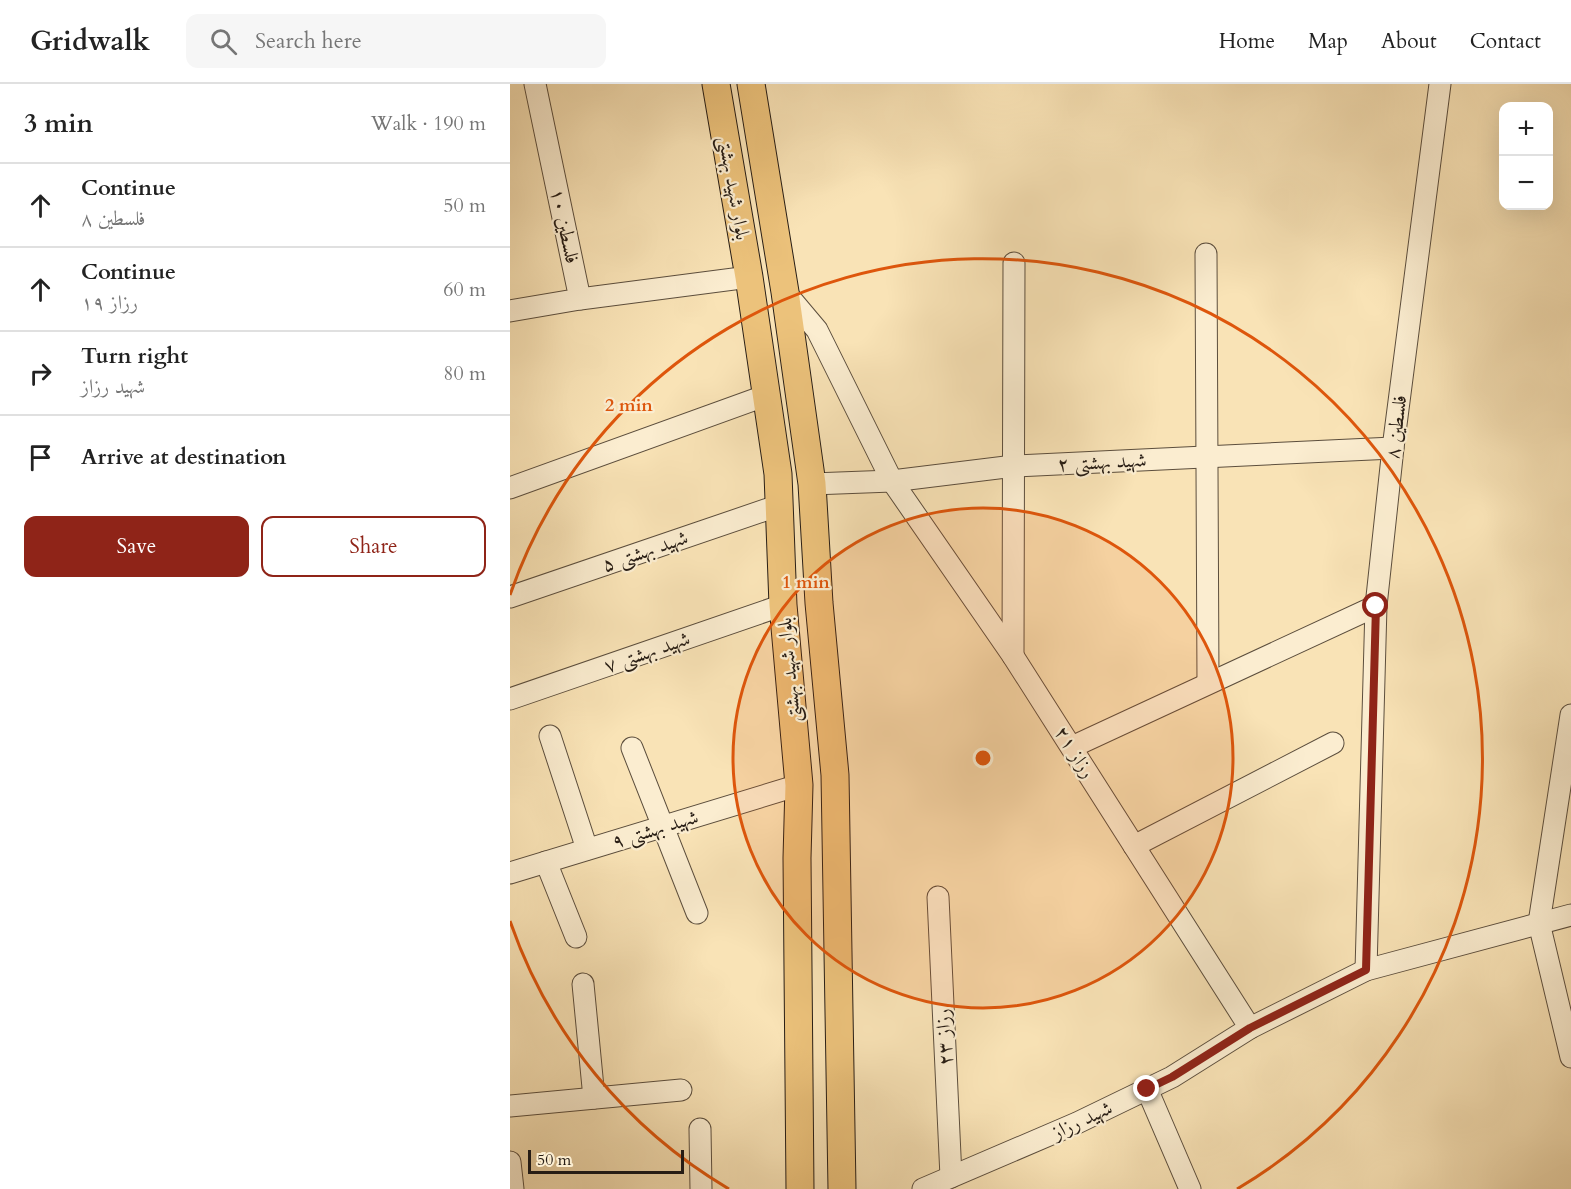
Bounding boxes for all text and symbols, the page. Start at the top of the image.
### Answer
search box [186,14,606,68]
text: Gridwalk [30,22,150,60]
icon: search [207,25,240,58]
text: Search here [255,26,362,56]
text: Home [1219,27,1275,56]
text: Map [1308,27,1348,56]
text: About [1381,27,1437,56]
text: Contact [1470,27,1541,56]
map controls [1499,102,1553,210]
button: + [1499,102,1553,156]
text: 3 min [24,106,93,141]
text: Walk · 190 m [371,110,486,137]
street label: بلوار شهید بهشتی [711,134,756,242]
button: − [1499,156,1553,210]
text: Continue [81,173,176,203]
street label: فلسطین ۱۰ [544,186,586,266]
icon: ahead [24,189,57,222]
text: 50 m [443,192,486,219]
text: فلسطین ۸ [81,205,146,232]
text: Continue [81,257,176,287]
icon: ahead [24,273,57,306]
text: 60 m [443,276,486,303]
text: رزاز ۱۹ [81,289,138,316]
text: Turn right [81,341,188,371]
icon: right [24,357,57,390]
text: 80 m [443,360,486,387]
text: شهید رزاز [81,373,145,400]
text: 2 min [605,393,653,418]
street label: فلسطین ۸ [1379,393,1413,461]
icon: arrive [24,441,57,474]
text: Arrive at destination [81,442,286,472]
street label: شهید بهشتی ۲ [1057,446,1147,479]
button: Save [24,516,249,577]
button: Share [261,516,486,577]
street label: شهید بهشتی ۵ [598,524,692,579]
text: 1 min [782,570,830,595]
route start [1362,592,1388,618]
street label: بلوار شهید بهشتی [771,616,808,724]
street label: شهید بهشتی ۷ [600,625,694,680]
street label: رزاز ۲۱ [1048,721,1102,783]
centre of rings [973,748,993,768]
street label: شهید بهشتی ۹ [608,803,702,856]
street label: رزاز ۲۳ [929,1008,959,1066]
route end [1133,1075,1159,1101]
street label: شهید رزاز [1045,1094,1117,1147]
scale bar [528,1147,684,1174]
text: 50 m [537,1149,571,1171]

